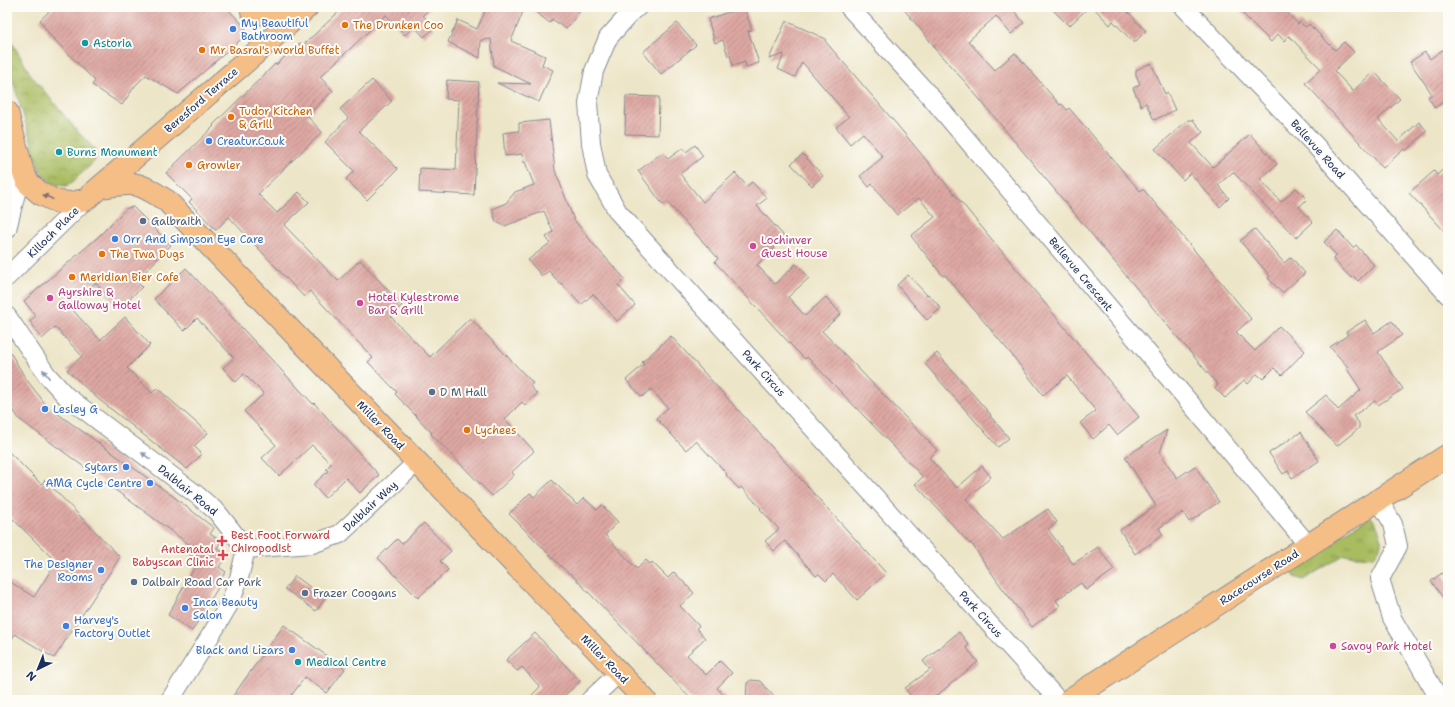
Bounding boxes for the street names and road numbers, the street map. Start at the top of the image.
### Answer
street label: Beresford Terrace [161,64,241,137]
street label: Bellevue Road [1287,116,1348,182]
street label: Killoch Place [24,203,82,261]
street label: Bellevue Crescent [1045,234,1116,315]
street label: Park Circus [739,347,789,400]
street label: Miller Road [353,398,408,453]
street label: Dalblair Road [155,462,221,519]
street label: Dalblair Way [340,477,401,535]
street label: Racecourse Road [1217,546,1302,609]
street label: Park Circus [956,588,1006,641]
street label: Miller Road [577,632,632,687]

